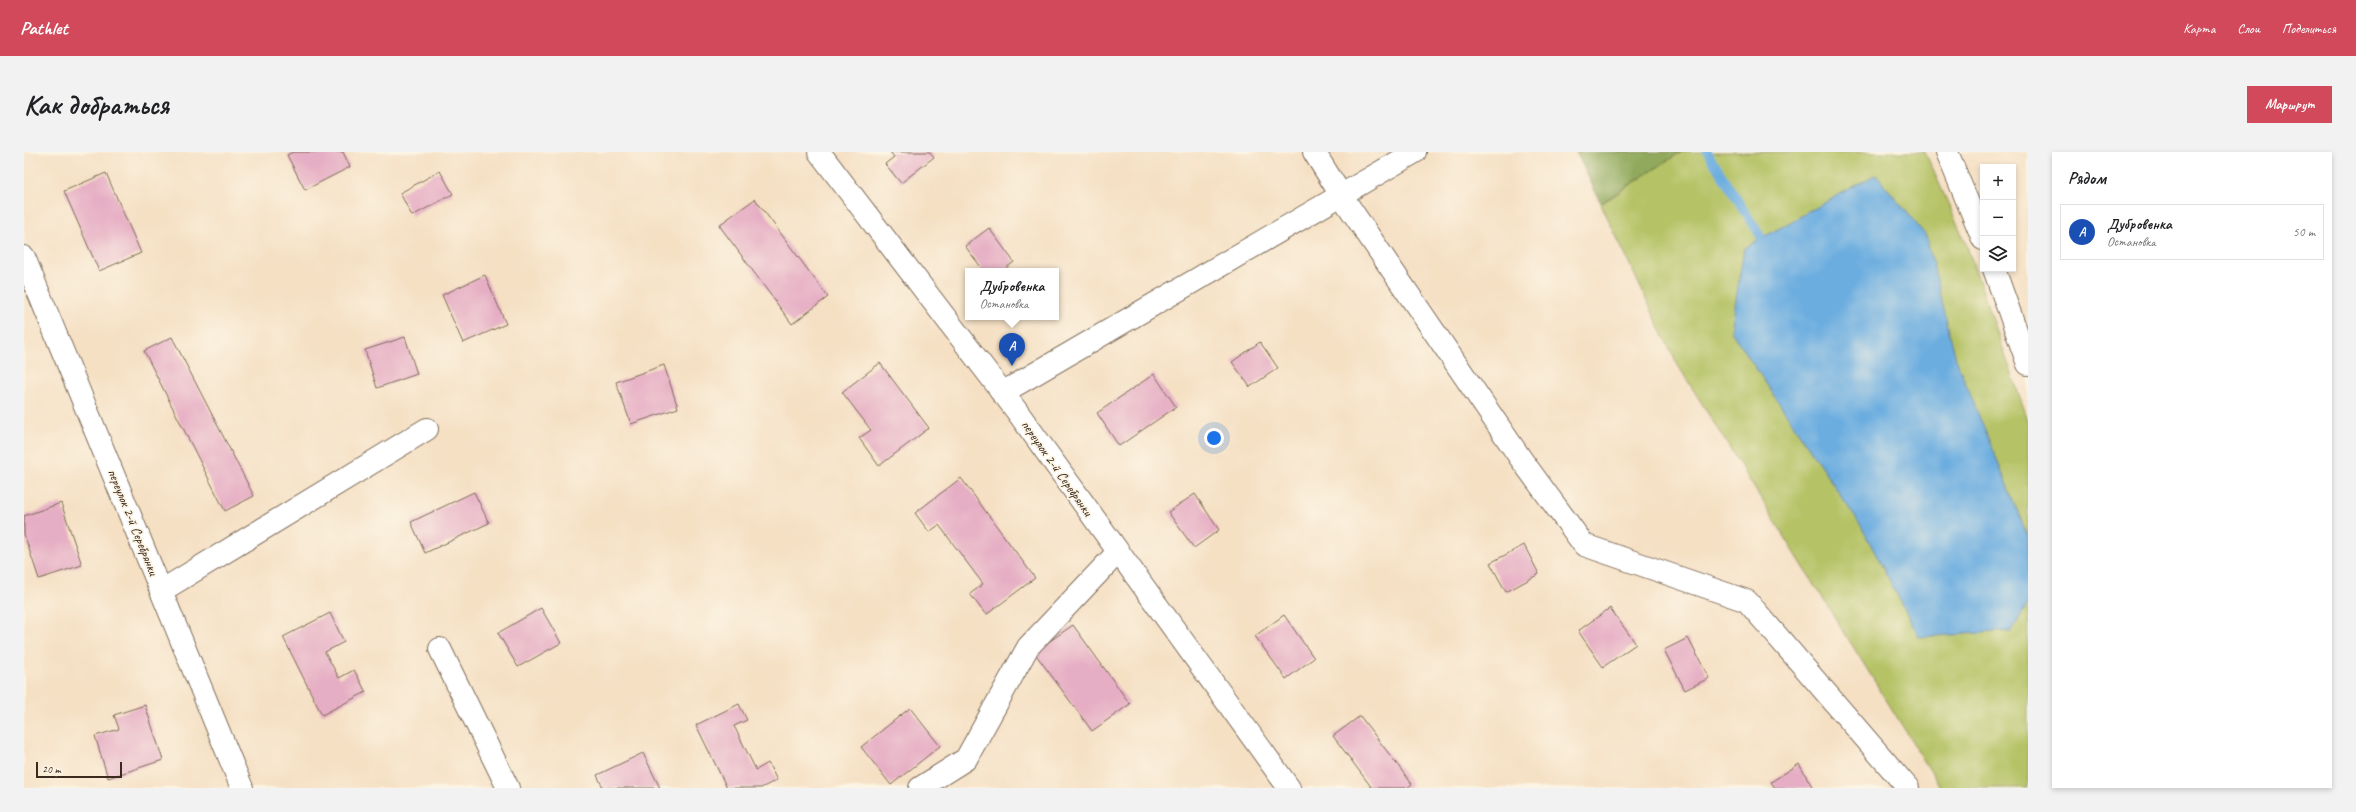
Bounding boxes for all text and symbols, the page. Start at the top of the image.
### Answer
text: Pathlet [20,16,68,40]
text: Карта [2183,20,2215,37]
text: Слои [2237,20,2260,37]
text: Поделиться [2282,20,2336,37]
button: Маршрут [2247,86,2332,123]
text: Как добраться [24,87,169,122]
map controls [1980,164,2016,272]
button: + [1980,164,2016,200]
text: Рядом [2068,168,2106,189]
button: − [1980,200,2016,236]
text: Дубровенка [2107,215,2172,234]
text: A [2079,224,2085,240]
text: 50 m [2293,224,2315,240]
text: Остановка [2107,234,2156,250]
button: layers [1980,236,2016,272]
popup [965,268,1059,320]
text: Дубровенка [980,277,1044,296]
text: Остановка [980,296,1028,312]
pin: A [999,333,1025,366]
street label: переулок 2-й Серебрянки [1018,417,1097,520]
your location [1204,428,1224,448]
street label: переулок 2-й Серебрянки [104,466,162,579]
scale bar [36,760,122,779]
text: 20 m [42,762,61,776]

